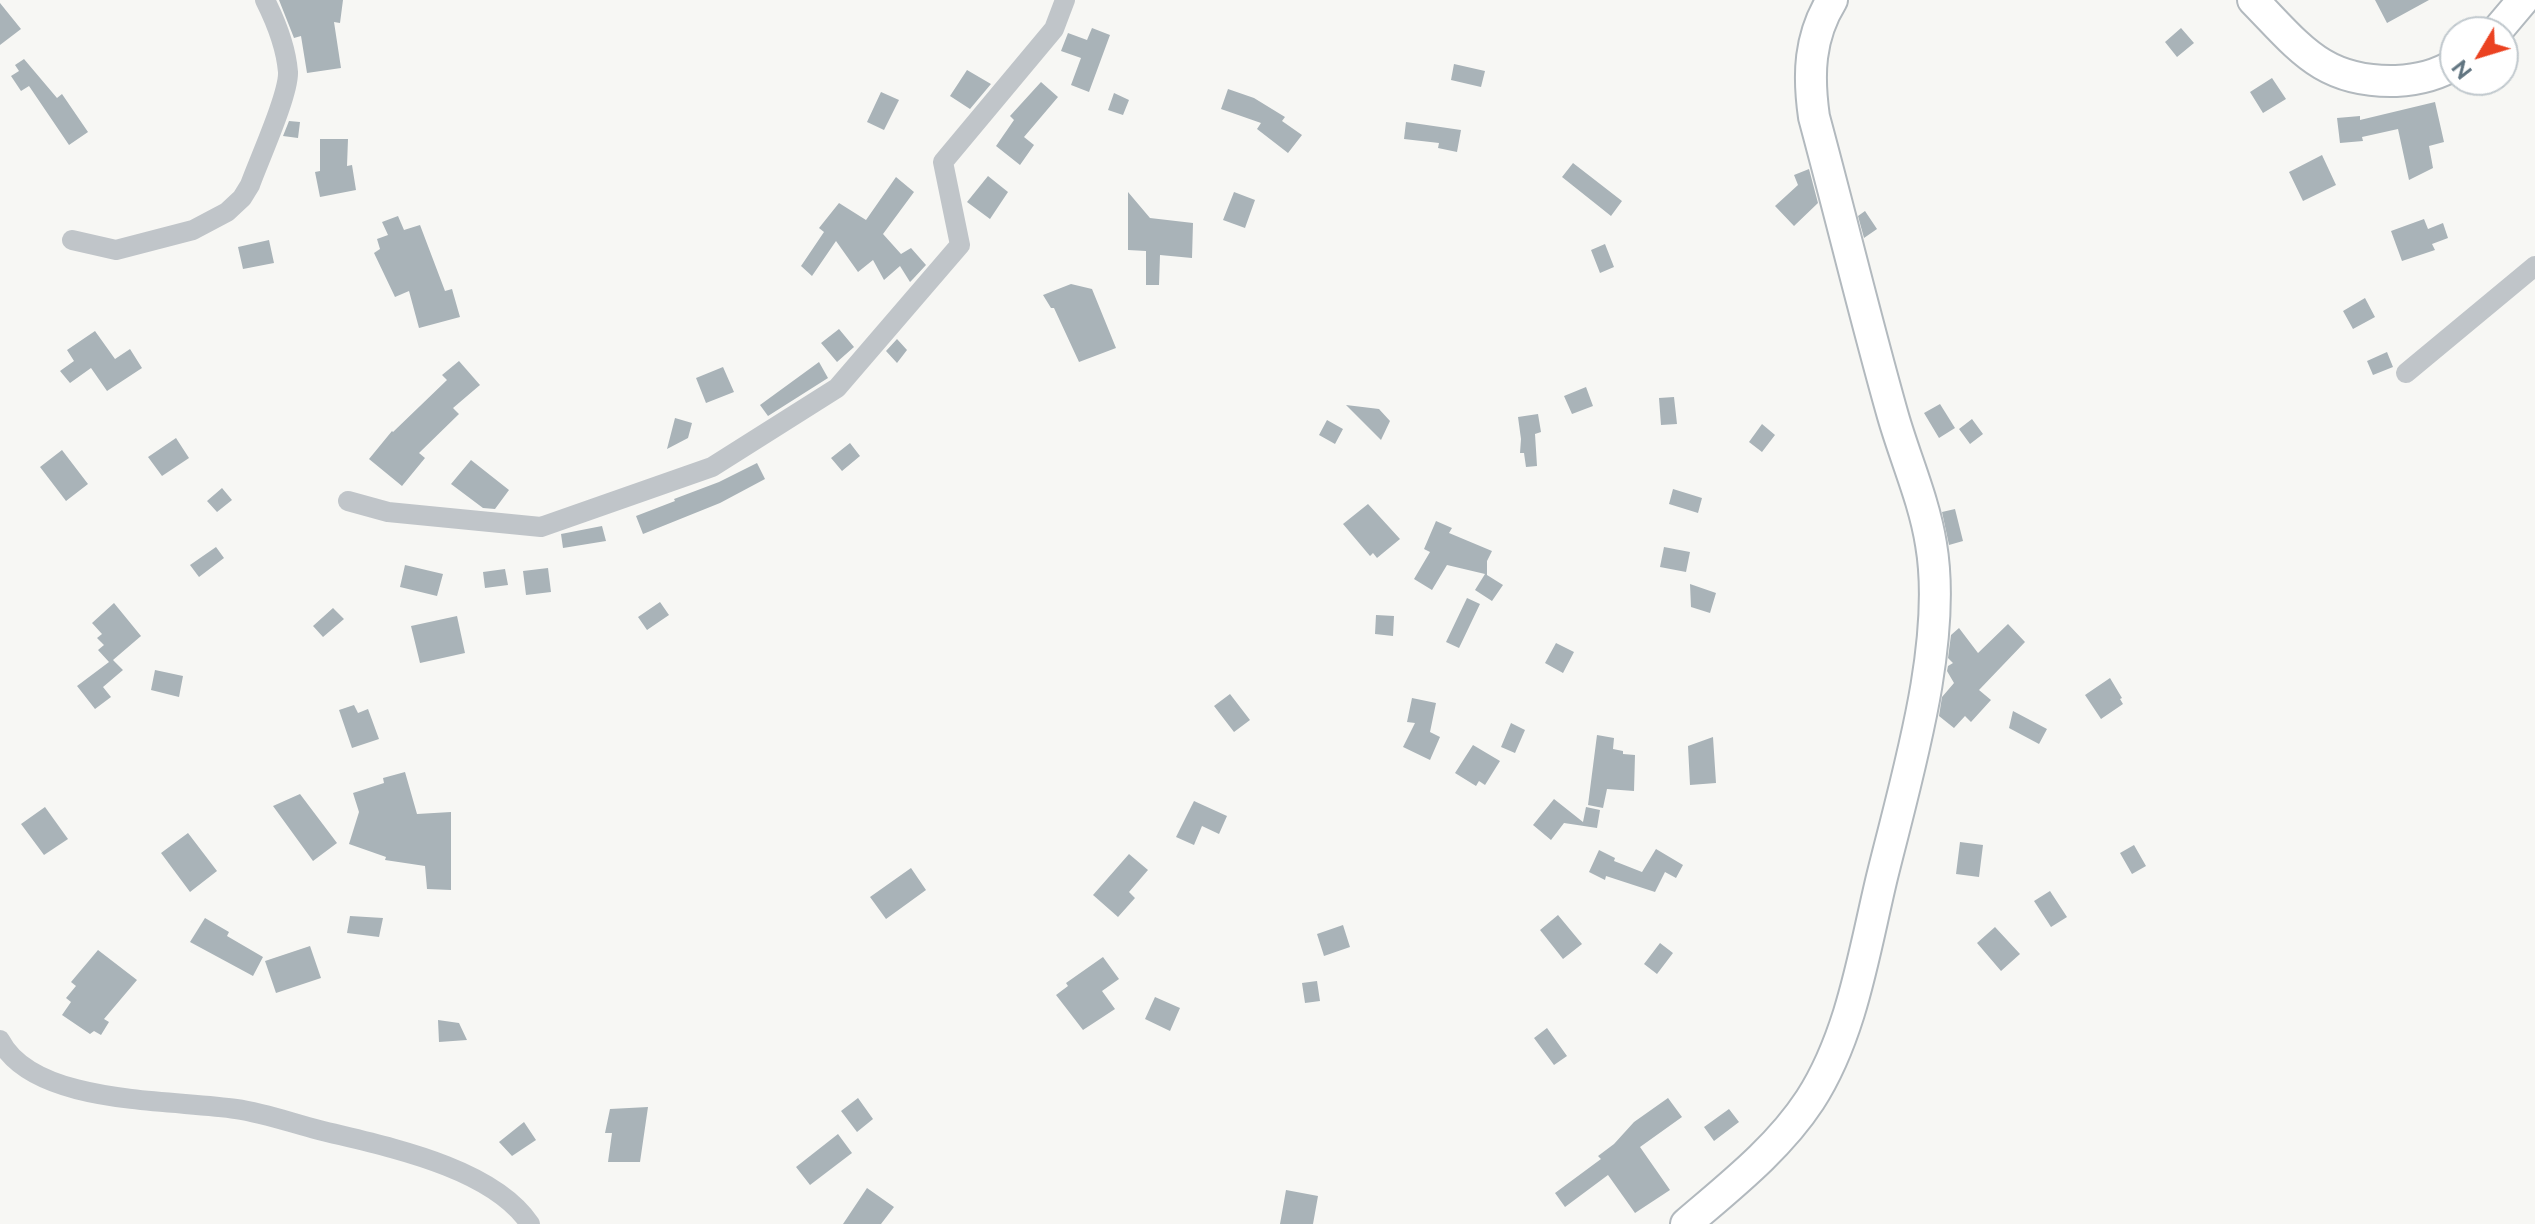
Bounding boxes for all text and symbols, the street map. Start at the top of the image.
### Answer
north arrow [2439,16,2519,96]
text: N [2446,55,2477,84]

